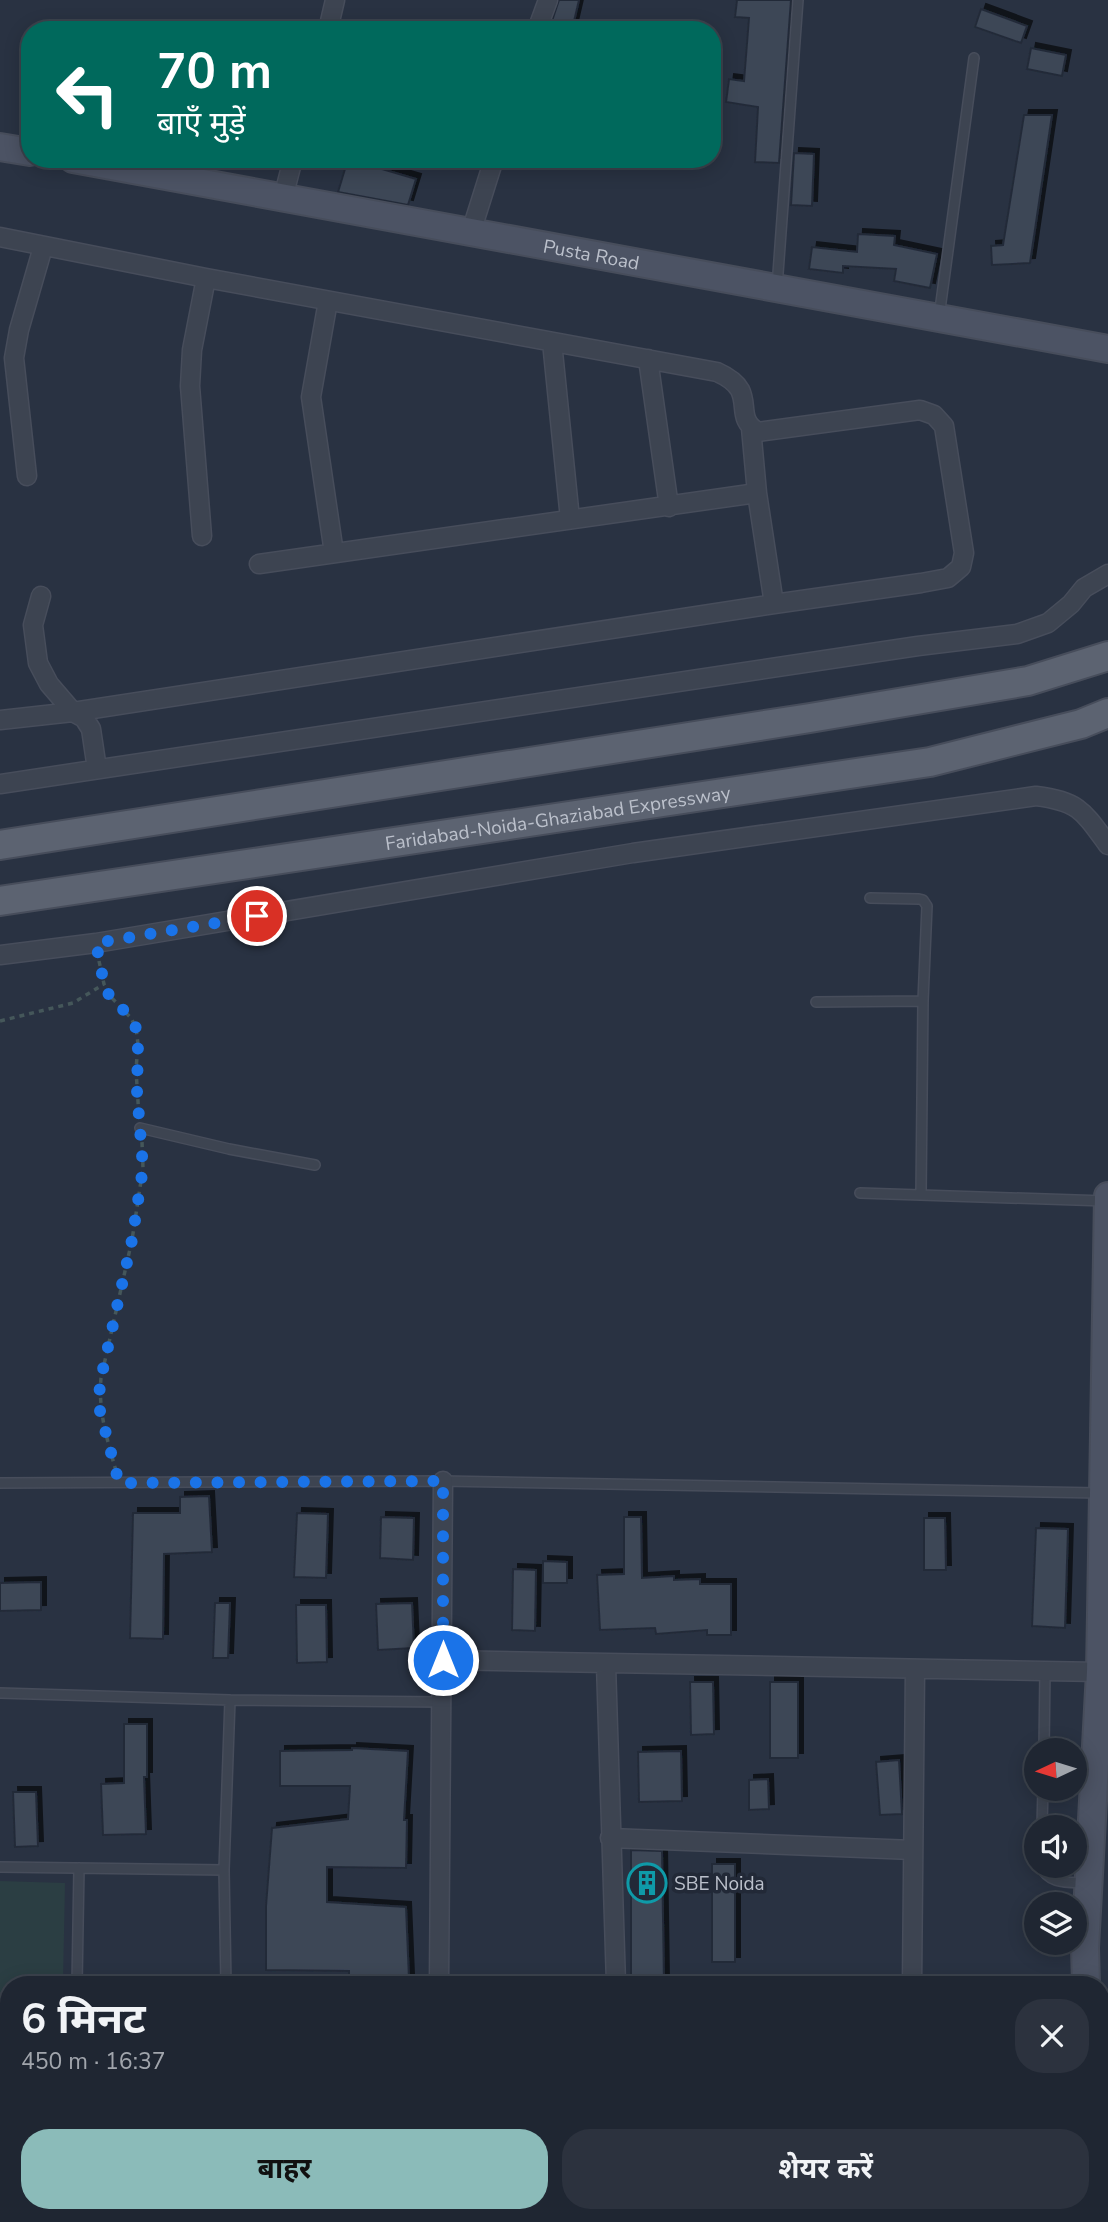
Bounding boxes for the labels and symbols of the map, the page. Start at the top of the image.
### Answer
street label: Pusta Road [541,234,641,277]
street label: Faridabad-Noida-Ghaziabad Expressway [384,780,733,857]
pin [227,886,287,946]
position arrow [406,1623,480,1697]
north arrow [1024,1738,1087,1801]
building icon: SBE Noida [626,1862,668,1904]
place label: SBE Noida [674,1871,765,1897]

